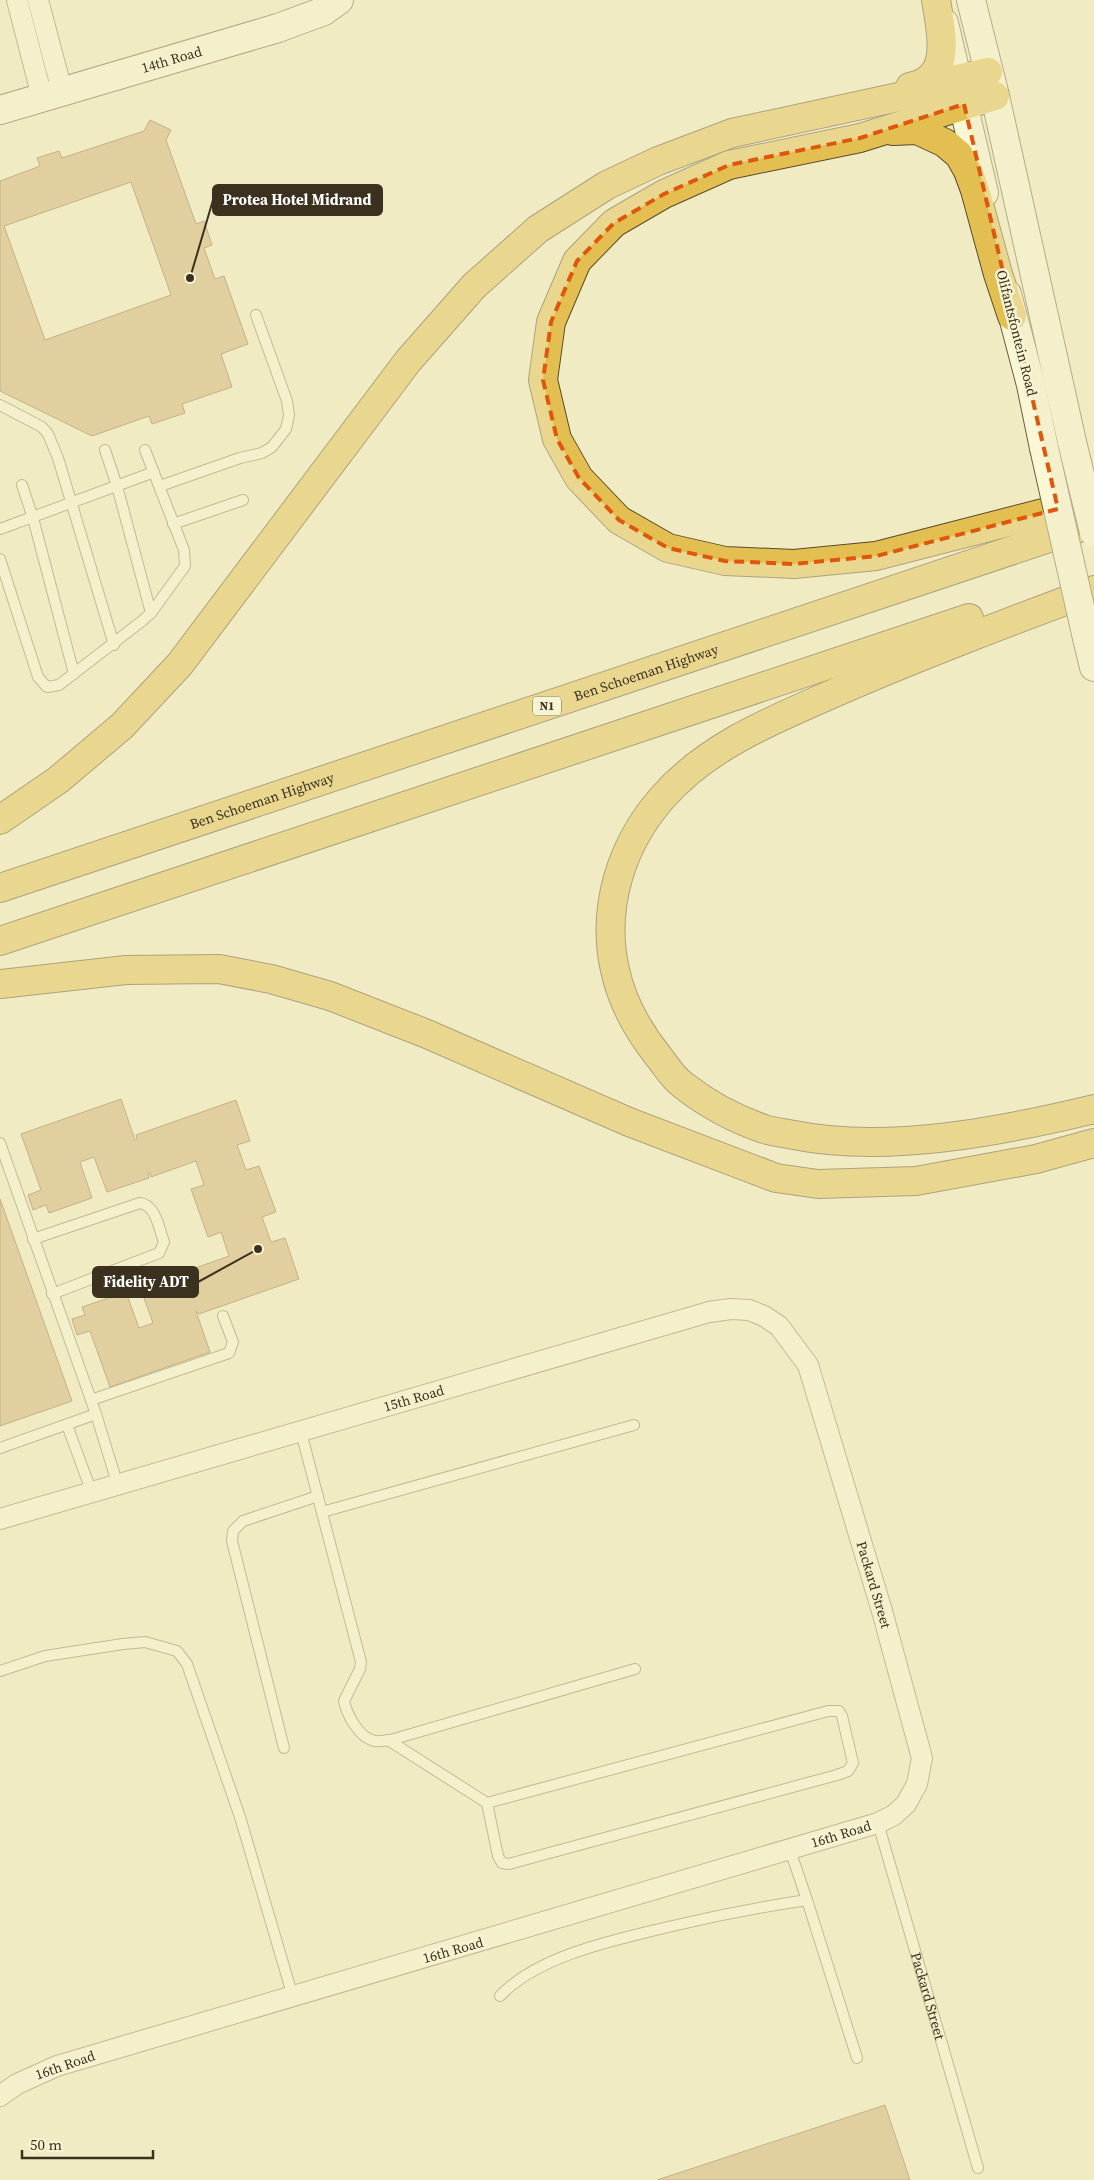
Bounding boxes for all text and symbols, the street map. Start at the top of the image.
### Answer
street label: 14th Road [139,41,204,78]
callout: Protea Hotel Midrand [213,185,382,215]
text: Protea Hotel Midrand [223,189,371,210]
street label: Olifantsfontein Road [992,268,1042,398]
street label: Ben Schoeman Highway [571,639,722,706]
road number: N1 [533,696,561,716]
street label: Ben Schoeman Highway [187,767,338,834]
callout: Fidelity ADT [93,1267,198,1297]
text: Fidelity ADT [103,1271,189,1292]
street label: 15th Road [381,1380,446,1416]
street label: Packard Street [852,1539,896,1631]
street label: 16th Road [808,1815,874,1853]
street label: 16th Road [420,1932,486,1968]
street label: Packard Street [906,1950,950,2042]
street label: 16th Road [32,2045,98,2085]
scale bar [22,2128,154,2160]
text: 50 m [30,2134,62,2155]

